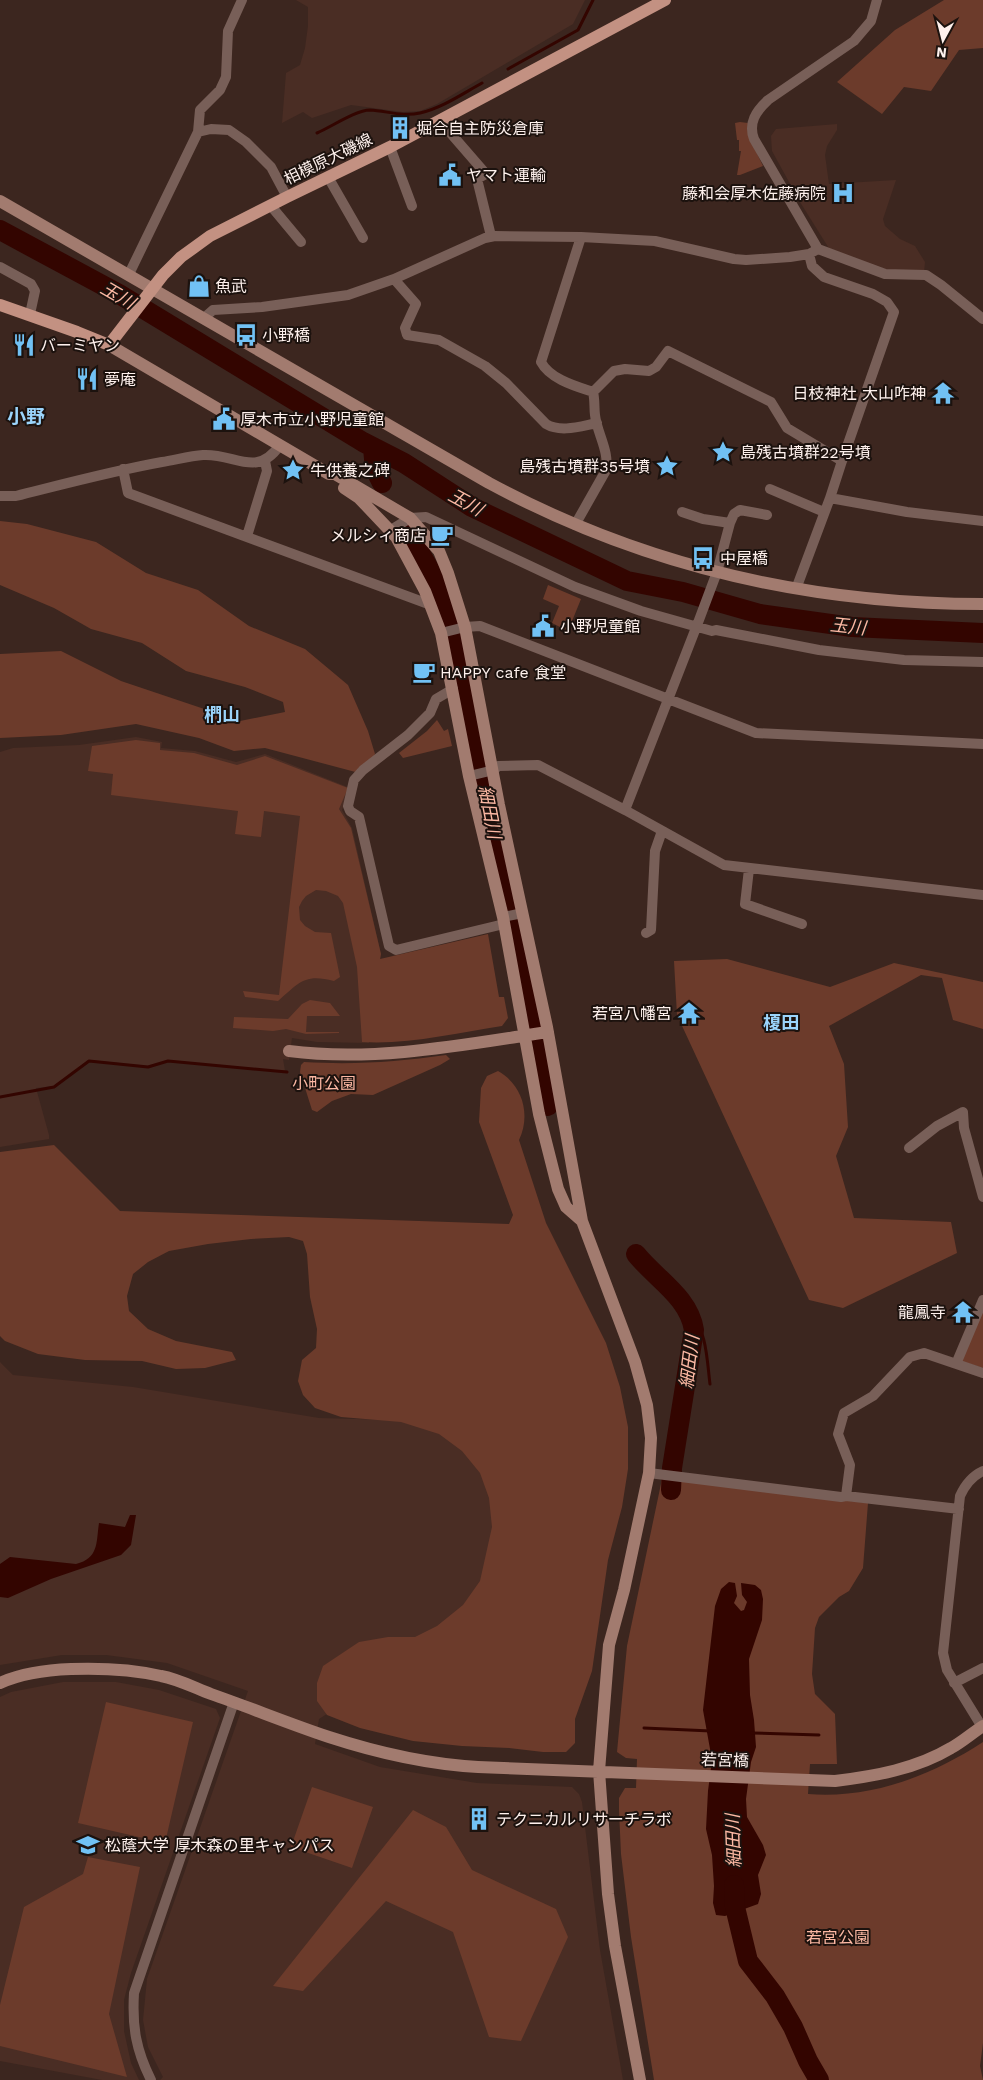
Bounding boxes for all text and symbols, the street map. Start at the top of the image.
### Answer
north arrow [918,15,968,65]
text: N [935,44,948,61]
building icon: 堀合自主防災倉庫 [387,115,413,141]
place label: 堀合自主防災倉庫 [416,119,544,138]
street label: 相模原大磯線 [281,129,375,189]
public building icon: ヤマト運輸 [437,162,463,188]
place label: ヤマト運輸 [466,166,546,185]
hospital icon: 藤和会厚木佐藤病院 [830,180,856,206]
place label: 藤和会厚木佐藤病院 [682,184,826,203]
shop icon: 魚武 [186,273,212,299]
water label: 玉川 [97,277,141,314]
place label: 魚武 [215,277,247,296]
bus stop icon: 小野橋 [233,322,259,348]
place label: 小野橋 [262,326,310,345]
restaurant icon: バーミヤン [11,332,37,358]
place label: バーミヤン [40,336,120,355]
restaurant icon: 夢庵 [74,366,100,392]
place label: 夢庵 [104,370,136,389]
temple icon: 日枝神社 大山咋神 [930,380,956,406]
place label: 日枝神社 大山咋神 [793,384,926,403]
district label: 小野 [7,405,45,428]
public building icon: 厚木市立小野児童館 [211,406,237,432]
place label: 厚木市立小野児童館 [240,410,384,429]
place icon: 島残古墳群22号墳 [710,439,736,465]
place label: 島残古墳群22号墳 [740,443,871,462]
place icon: 島残古墳群35号墳 [654,453,680,479]
place icon: 牛供養之碑 [280,457,306,483]
place label: 島残古墳群35号墳 [519,457,650,476]
place label: 牛供養之碑 [310,461,390,480]
water label: 玉川 [445,484,489,521]
cafe icon: メルシィ商店 [429,522,455,548]
place label: メルシィ商店 [330,526,426,545]
bus stop icon: 中屋橋 [690,545,716,571]
place label: 中屋橋 [720,549,768,568]
public building icon: 小野児童館 [530,613,556,639]
water label: 玉川 [829,614,869,639]
place label: 小野児童館 [560,617,640,636]
cafe icon: HAPPY cafe 食堂 [411,659,437,685]
place label: HAPPY cafe 食堂 [440,663,566,682]
district label: 椚山 [204,704,240,725]
water label: 細田川 [475,783,506,842]
temple icon: 若宮八幡宮 [676,1000,702,1026]
place label: 若宮八幡宮 [592,1004,672,1023]
district label: 榎田 [763,1012,799,1033]
park label: 小町公園 [292,1074,356,1093]
temple icon: 龍鳳寺 [950,1299,976,1325]
place label: 龍鳳寺 [898,1303,946,1322]
water label: 細田川 [675,1332,703,1390]
street label: 若宮橋 [701,1750,749,1770]
building icon: テクニカルリサーチラボ [466,1806,492,1832]
place label: テクニカルリサーチラボ [496,1810,672,1829]
water label: 細田川 [721,1812,744,1868]
school or university icon: 松蔭大学 厚木森の里キャンパス [75,1832,101,1858]
place label: 松蔭大学 厚木森の里キャンパス [105,1836,334,1855]
park label: 若宮公園 [806,1928,870,1947]

